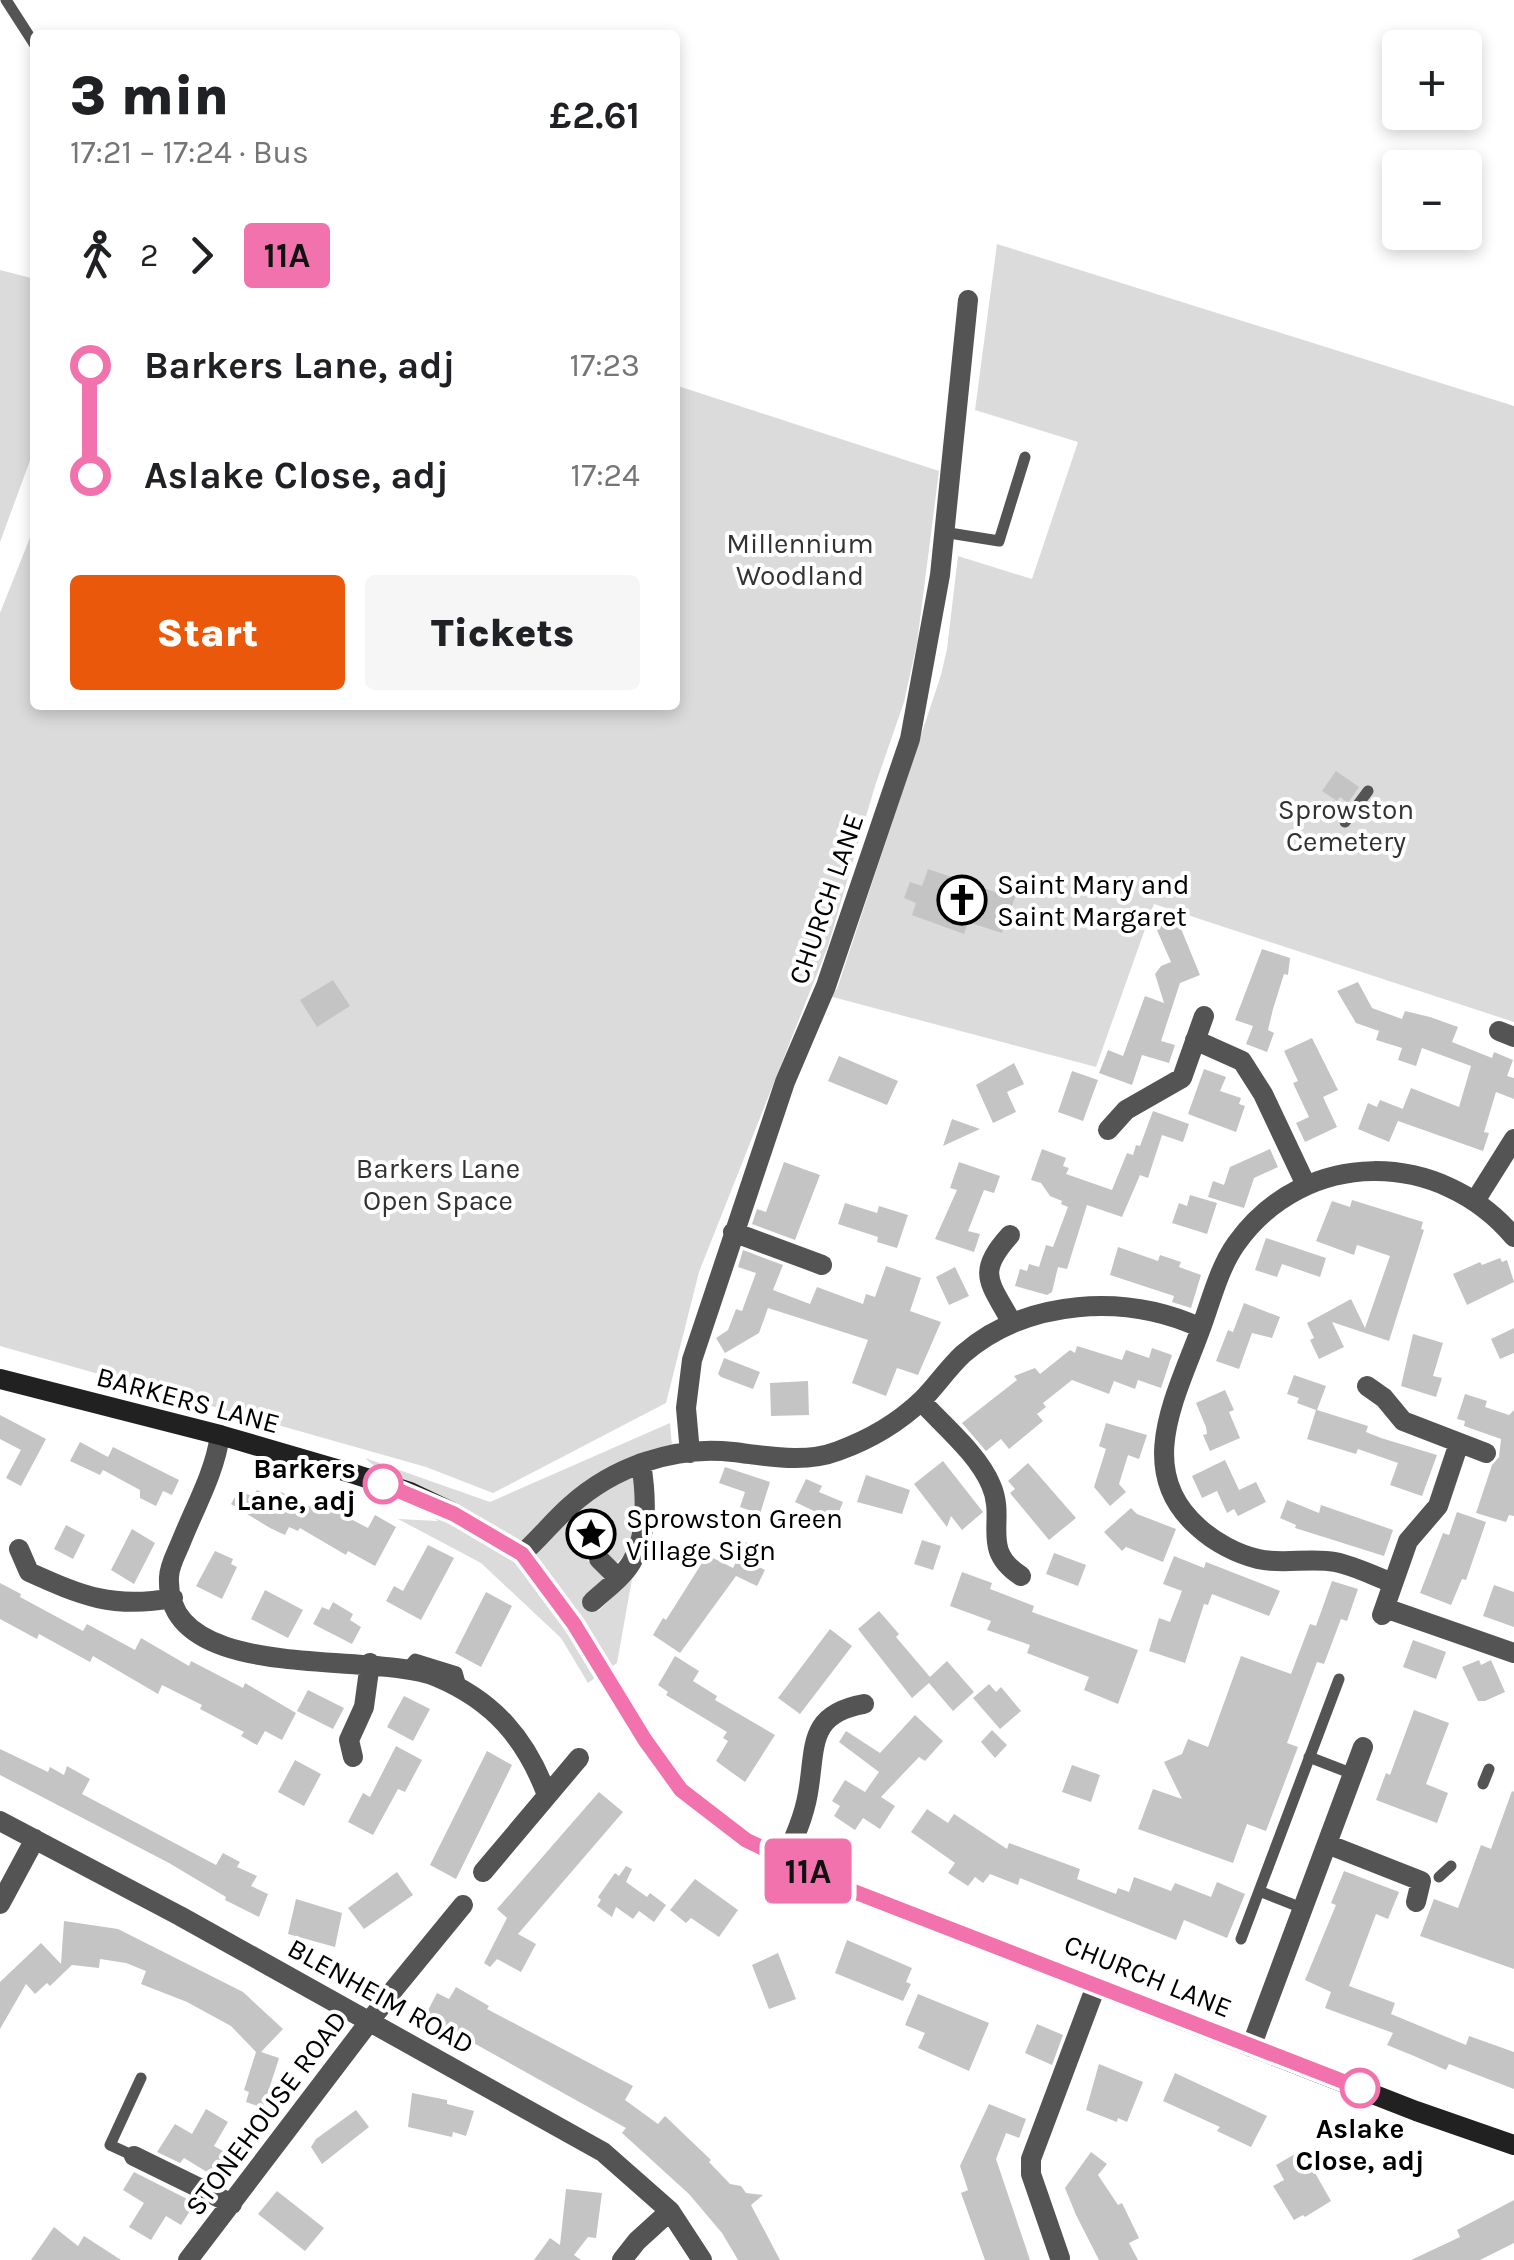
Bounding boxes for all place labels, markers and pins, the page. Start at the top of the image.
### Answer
place label: Saint Mary and Saint Margaret [997,868,1190,933]
church icon: Saint Mary and Saint Margaret [936,874,988,926]
place label: Barkers Lane, adj [236,1452,356,1517]
marker: Barkers Lane, adj [364,1465,402,1503]
place label: Sprowston Green Village Sign [626,1502,843,1567]
place icon: Sprowston Green Village Sign [565,1508,617,1560]
marker: Aslake Close, adj [1341,2069,1379,2107]
place label: Aslake Close, adj [1296,2112,1424,2177]

